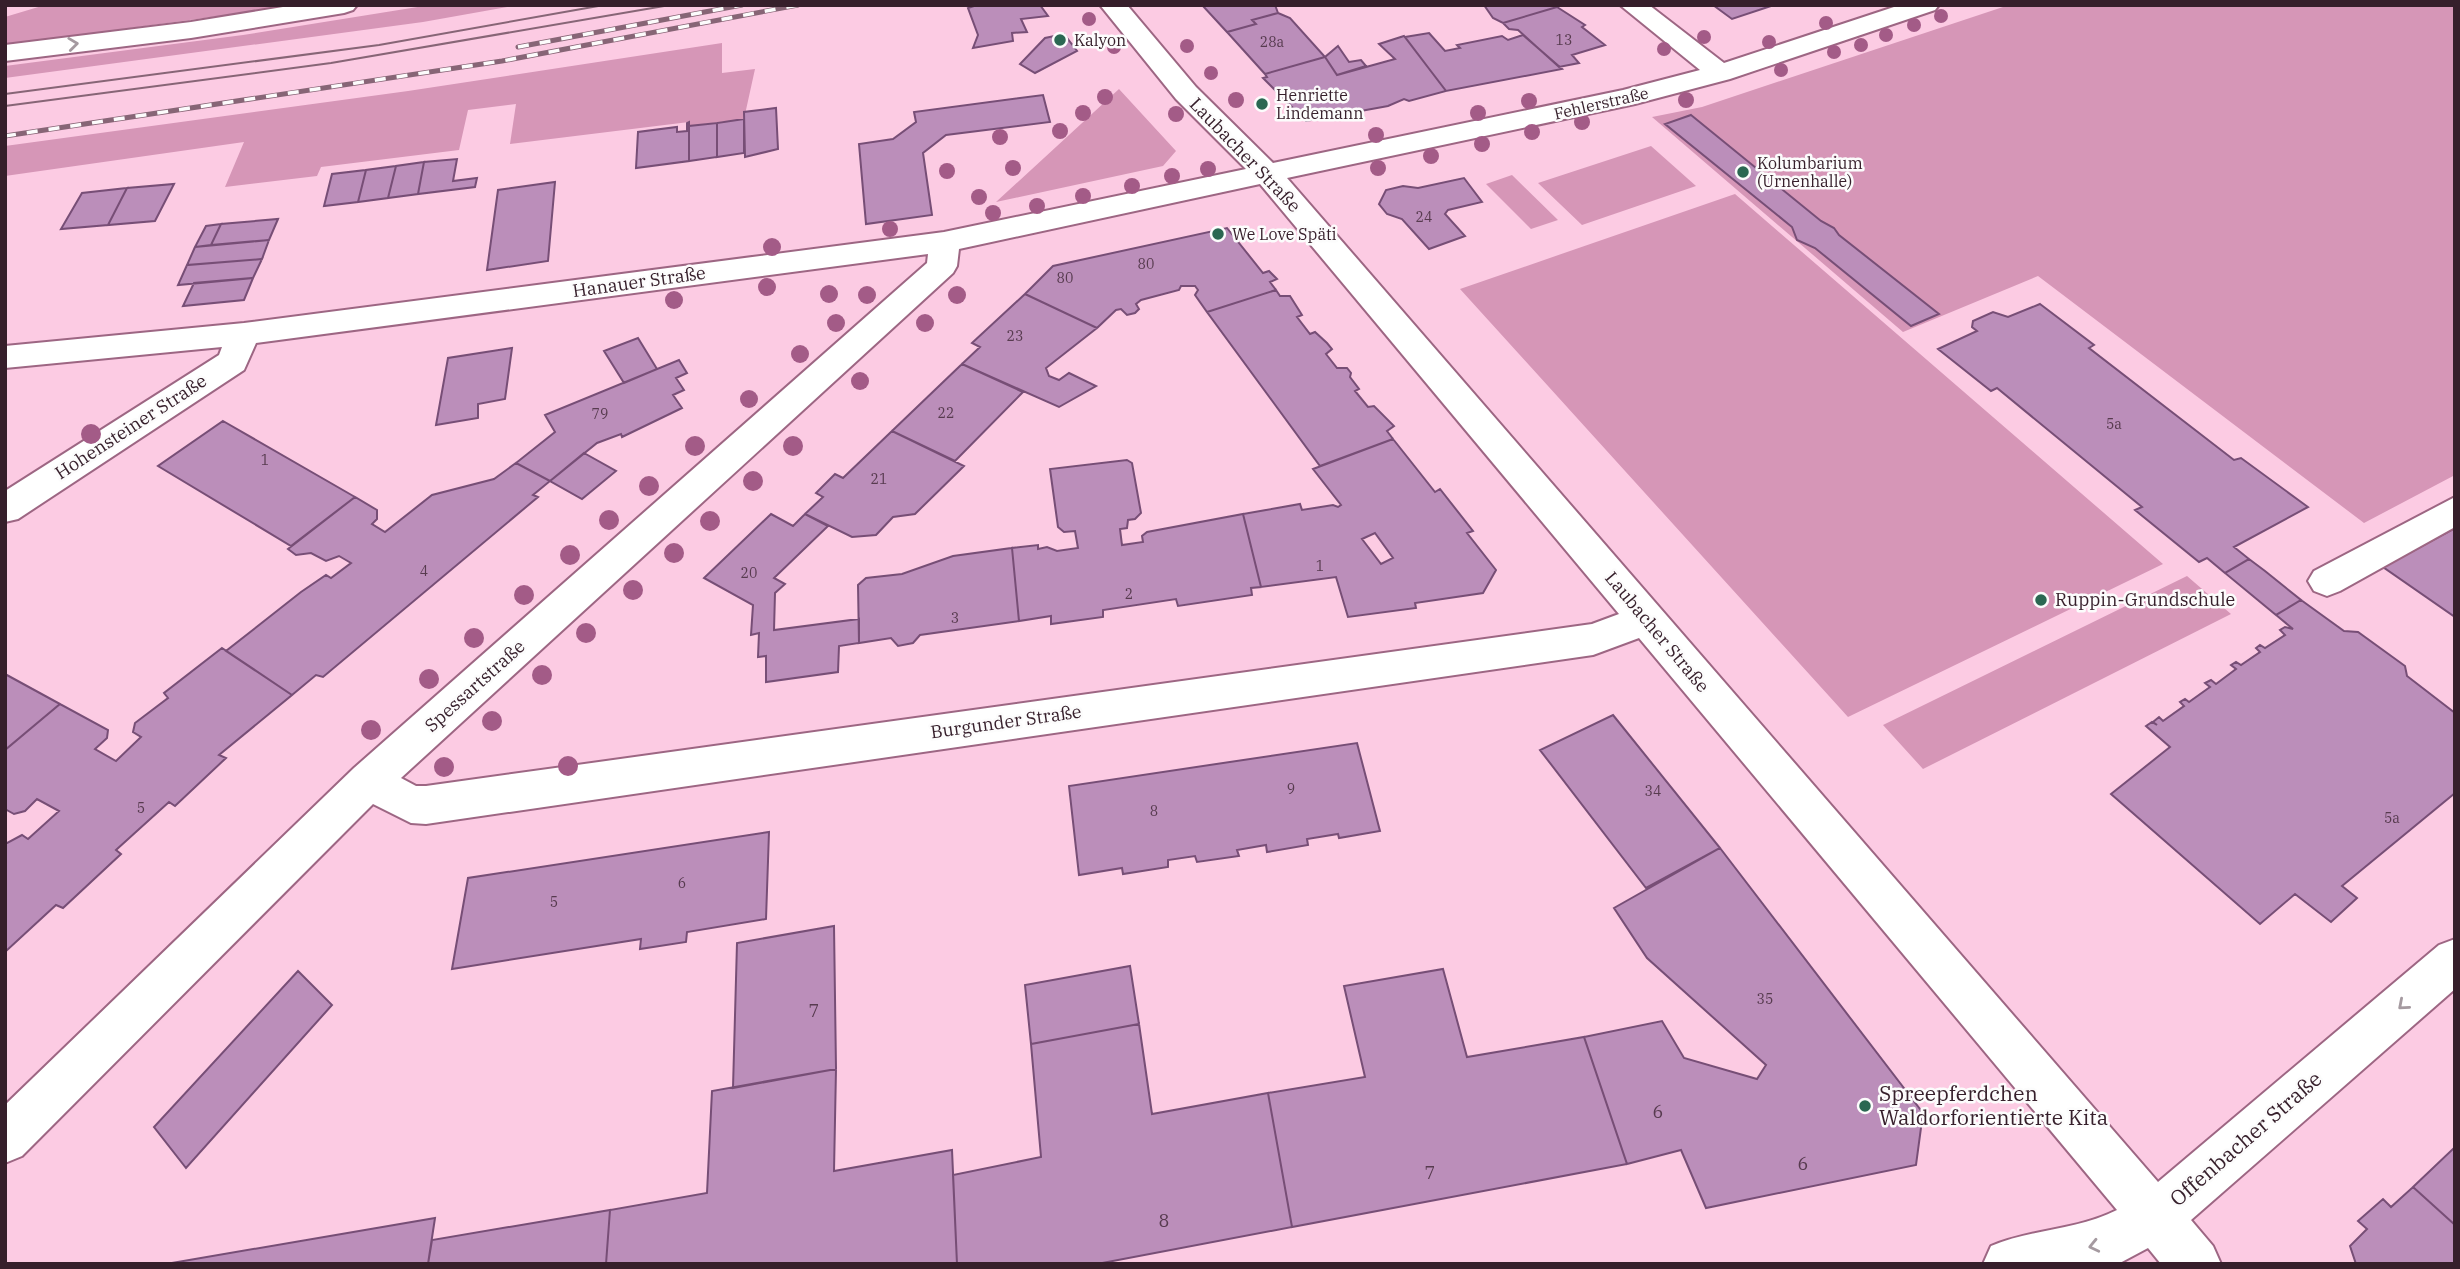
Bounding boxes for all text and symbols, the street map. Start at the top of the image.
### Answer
place label: Kalyon [1074,30,1126,50]
house number: 13 [1556,31,1572,49]
marker: Kalyon [1052,32,1068,48]
house number: 28a [1260,33,1285,51]
one-way arrow [67,37,79,52]
street label: Fehlerstraße [1552,82,1650,124]
place label: Henriette Lindemann [1276,85,1364,123]
street label: Laubacher Straße [1185,93,1306,217]
marker: Henriette Lindemann [1254,96,1270,112]
place label: Kolumbarium (Urnenhalle) [1757,153,1863,191]
marker: Kolumbarium (Urnenhalle) [1735,164,1751,180]
house number: 24 [1416,208,1432,226]
place label: We Love Späti [1232,224,1337,244]
marker: We Love Späti [1210,226,1226,242]
house number: 80 [1138,255,1154,273]
street label: Hanauer Straße [571,261,707,302]
house number: 80 [1057,269,1073,287]
house number: 23 [1007,327,1023,345]
street label: Hohensteiner Straße [51,369,211,484]
house number: 22 [938,404,954,422]
house number: 79 [592,405,608,423]
house number: 5a [2106,415,2122,433]
house number: 1 [261,451,269,469]
house number: 21 [871,470,887,488]
house number: 1 [1316,557,1324,575]
house number: 4 [420,562,428,580]
house number: 20 [741,564,757,582]
street label: Laubacher Straße [1600,567,1715,697]
house number: 2 [1125,585,1133,603]
place label: Ruppin-Grundschule [2055,588,2235,611]
marker: Ruppin-Grundschule [2033,592,2049,608]
house number: 3 [951,609,959,627]
street label: Spessartstraße [420,635,530,737]
street label: Burgunder Straße [929,700,1083,743]
house number: 9 [1287,780,1295,798]
house number: 34 [1645,782,1661,800]
house number: 5 [137,799,145,817]
house number: 8 [1150,802,1158,820]
house number: 5a [2384,809,2400,827]
house number: 6 [678,874,686,892]
house number: 5 [550,893,558,911]
house number: 35 [1757,990,1773,1008]
one-way arrow [2398,997,2411,1009]
house number: 7 [809,999,819,1022]
street label: Offenbacher Straße [2163,1064,2327,1212]
place label: Spreepferdchen Waldorforientierte Kita [1879,1079,2108,1131]
marker: Spreepferdchen Waldorforientierte Kita [1857,1098,1873,1114]
house number: 6 [1653,1100,1663,1123]
house number: 6 [1798,1152,1808,1175]
house number: 7 [1425,1161,1435,1184]
house number: 8 [1159,1209,1169,1232]
one-way arrow [2089,1238,2101,1252]

